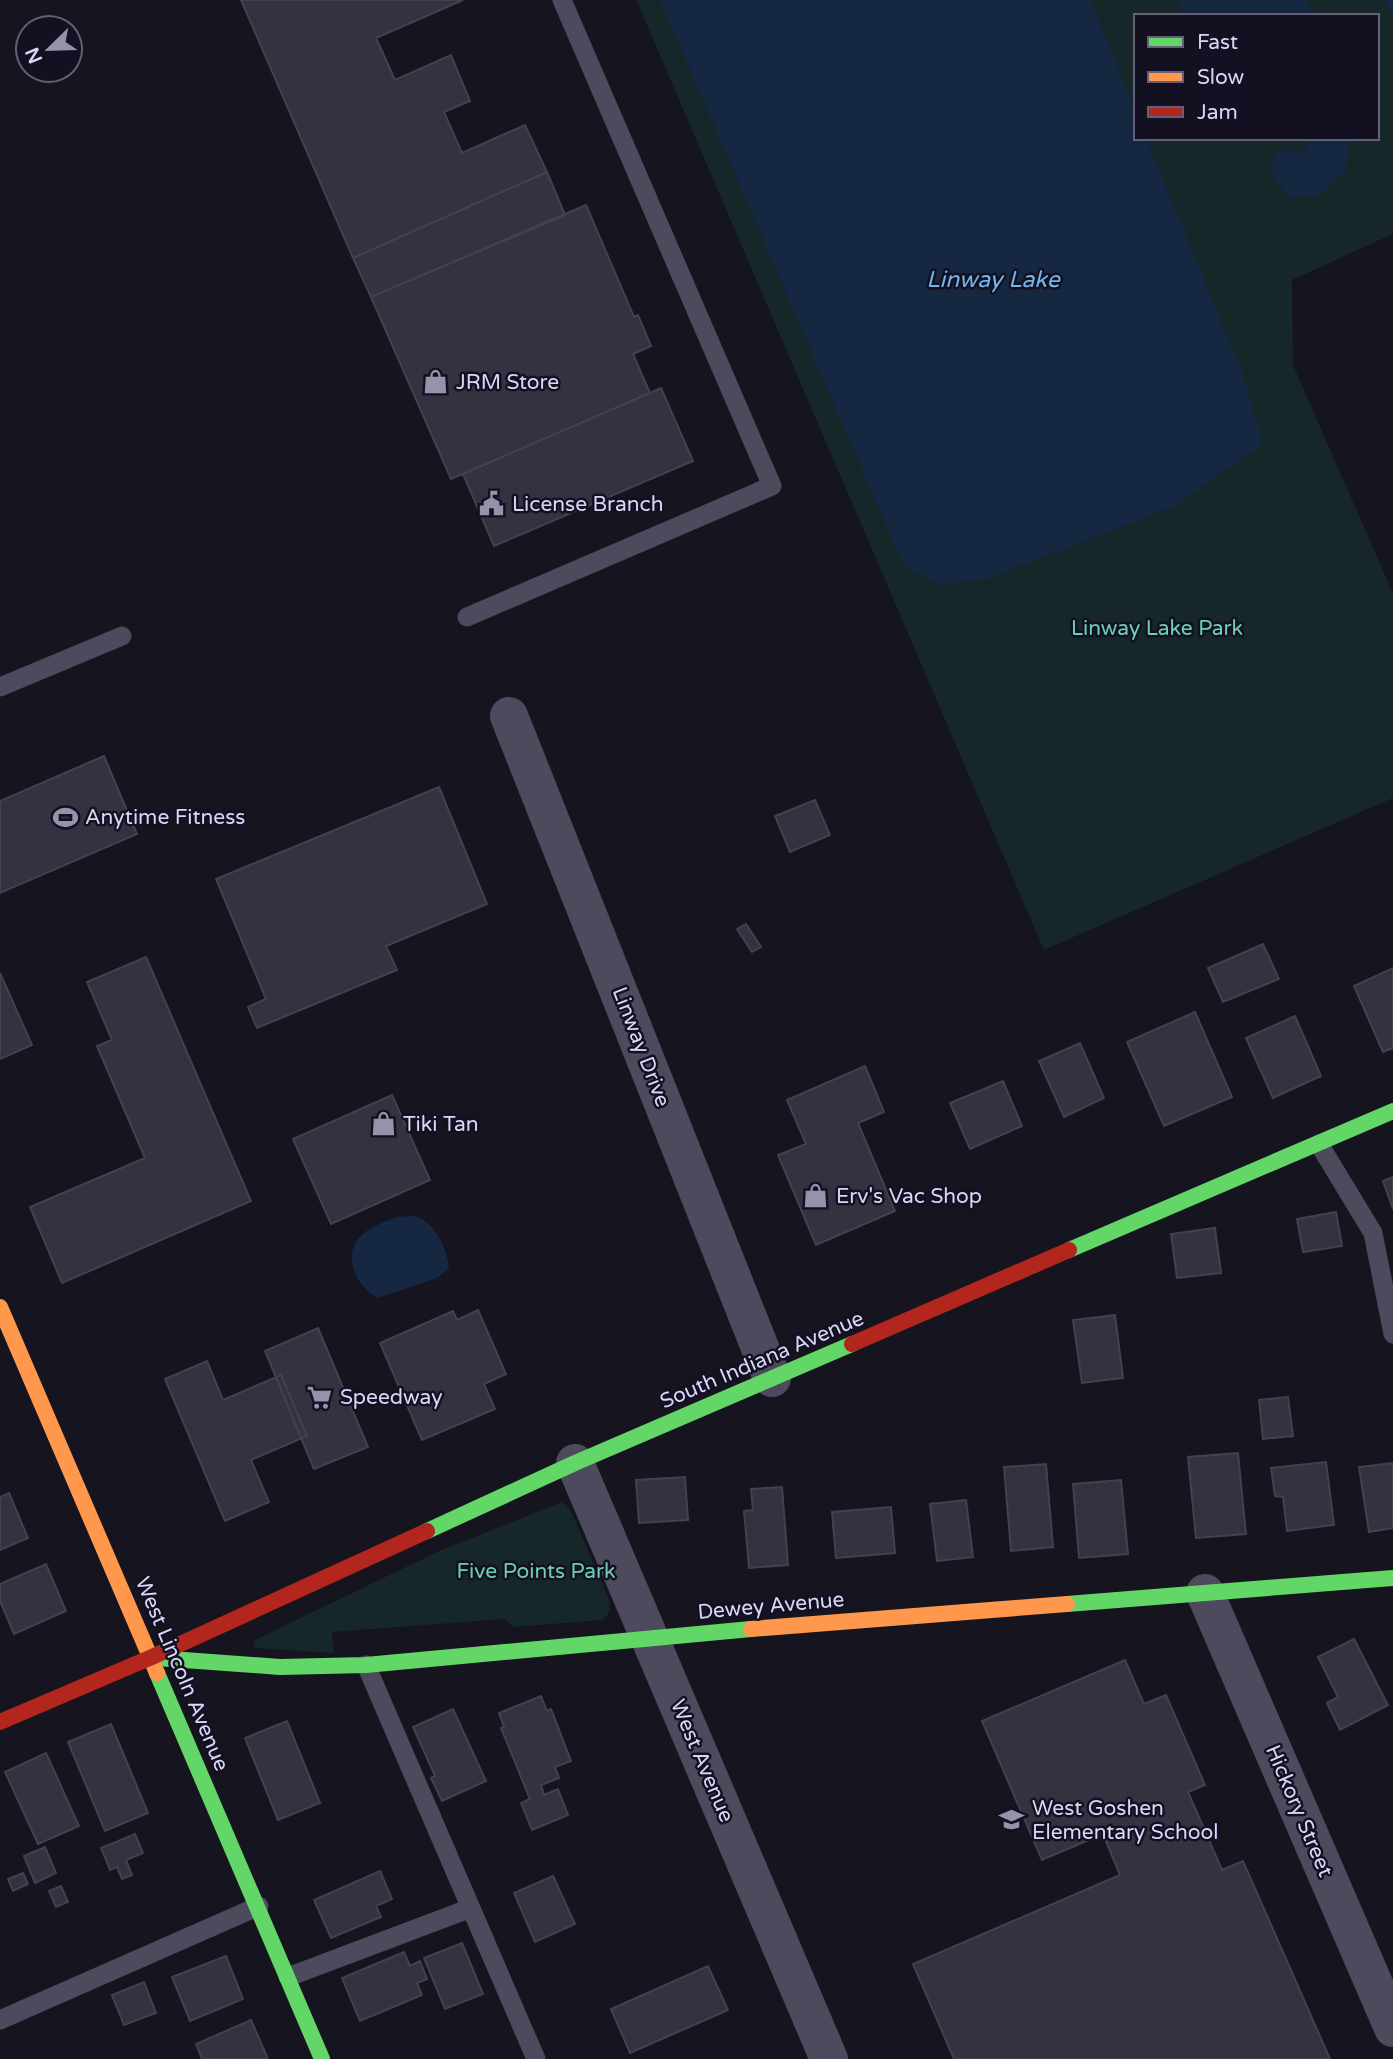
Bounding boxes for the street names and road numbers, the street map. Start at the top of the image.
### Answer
street label: Linway Drive [607,983,675,1111]
street label: South Indiana Avenue [656,1306,868,1414]
street label: West Lincoln Avenue [130,1573,234,1775]
street label: Dewey Avenue [697,1587,846,1625]
street label: West Avenue [665,1696,739,1826]
street label: Hickory Street [1260,1741,1338,1881]

